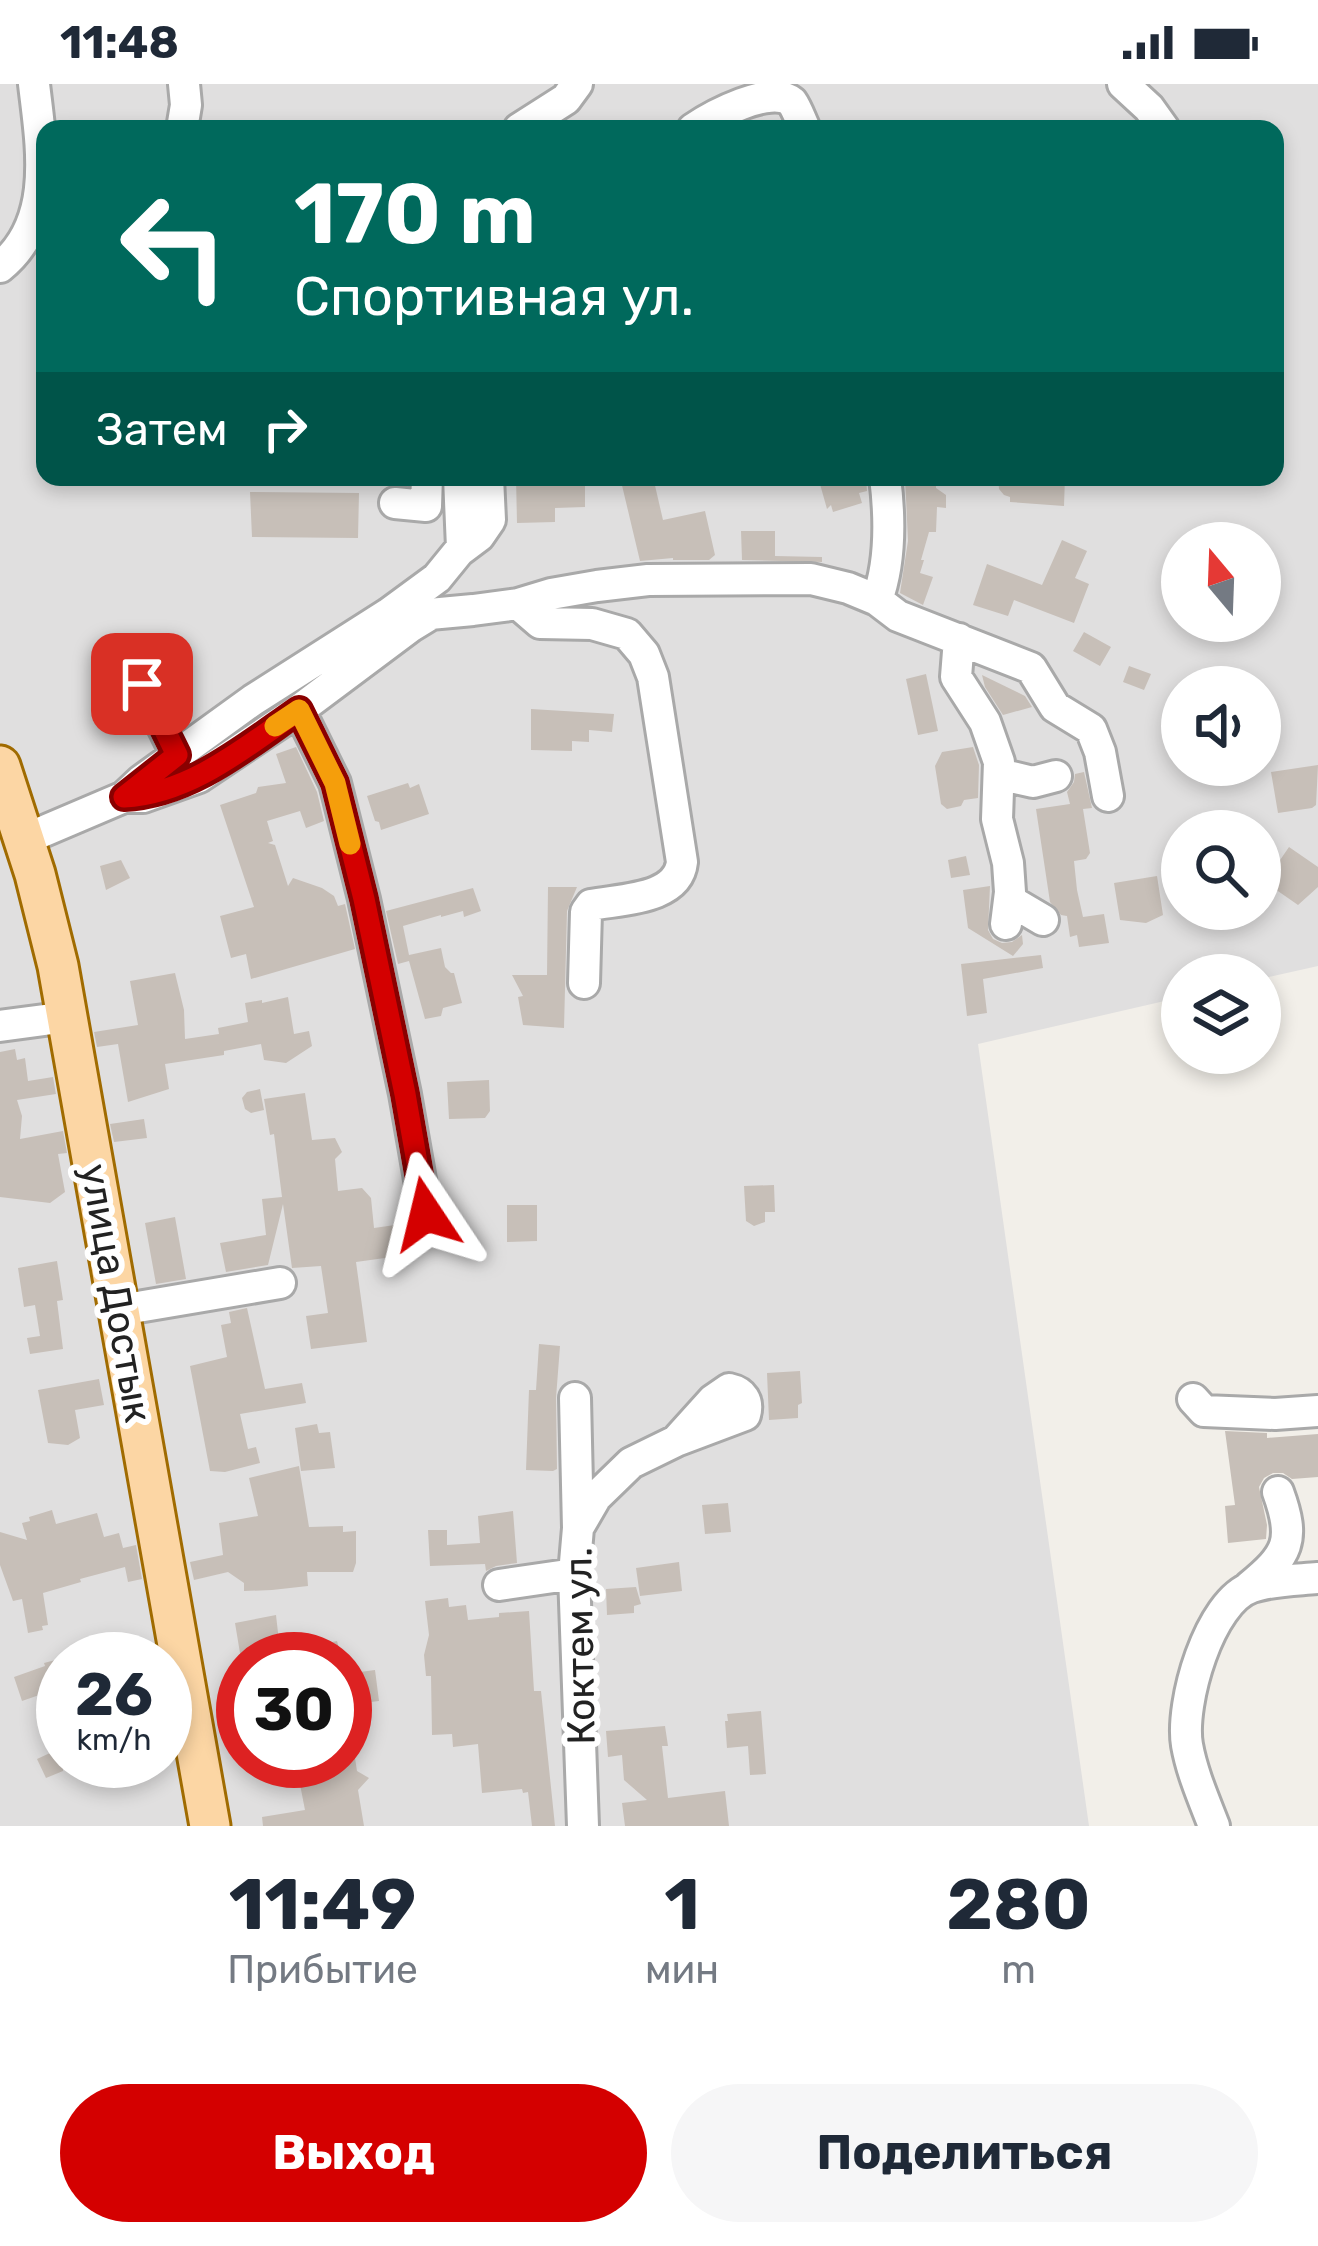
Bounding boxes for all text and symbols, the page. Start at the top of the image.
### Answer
text: 11:48 [60,16,179,69]
text: 170 m [294,164,536,264]
icon: left [96,168,252,324]
text: Спортивная ул. [294,265,694,329]
icon: right [252,396,318,462]
text: Затем [96,403,228,456]
north arrow [1161,522,1281,642]
map controls [1161,522,1281,1074]
pin [91,633,193,735]
icon: arrive [109,651,175,717]
button: sound [1161,666,1281,786]
button: search [1161,810,1281,930]
button: layers [1161,954,1281,1074]
position arrow [363,1151,489,1277]
street label: улица Достык [71,1160,161,1426]
street label: Коктем ул. [555,1547,605,1745]
speed limit sign: 30 [216,1632,372,1788]
text: 26 [75,1659,153,1730]
text: km/h [77,1722,151,1758]
text: 11:49 [229,1862,416,1947]
text: 1 [664,1862,700,1947]
text: 280 [946,1862,1091,1947]
text: Прибытие [227,1947,418,1993]
text: мин [645,1947,719,1993]
text: m [1001,1947,1036,1993]
button: Выход [60,2084,647,2222]
button: Поделиться [671,2084,1258,2222]

